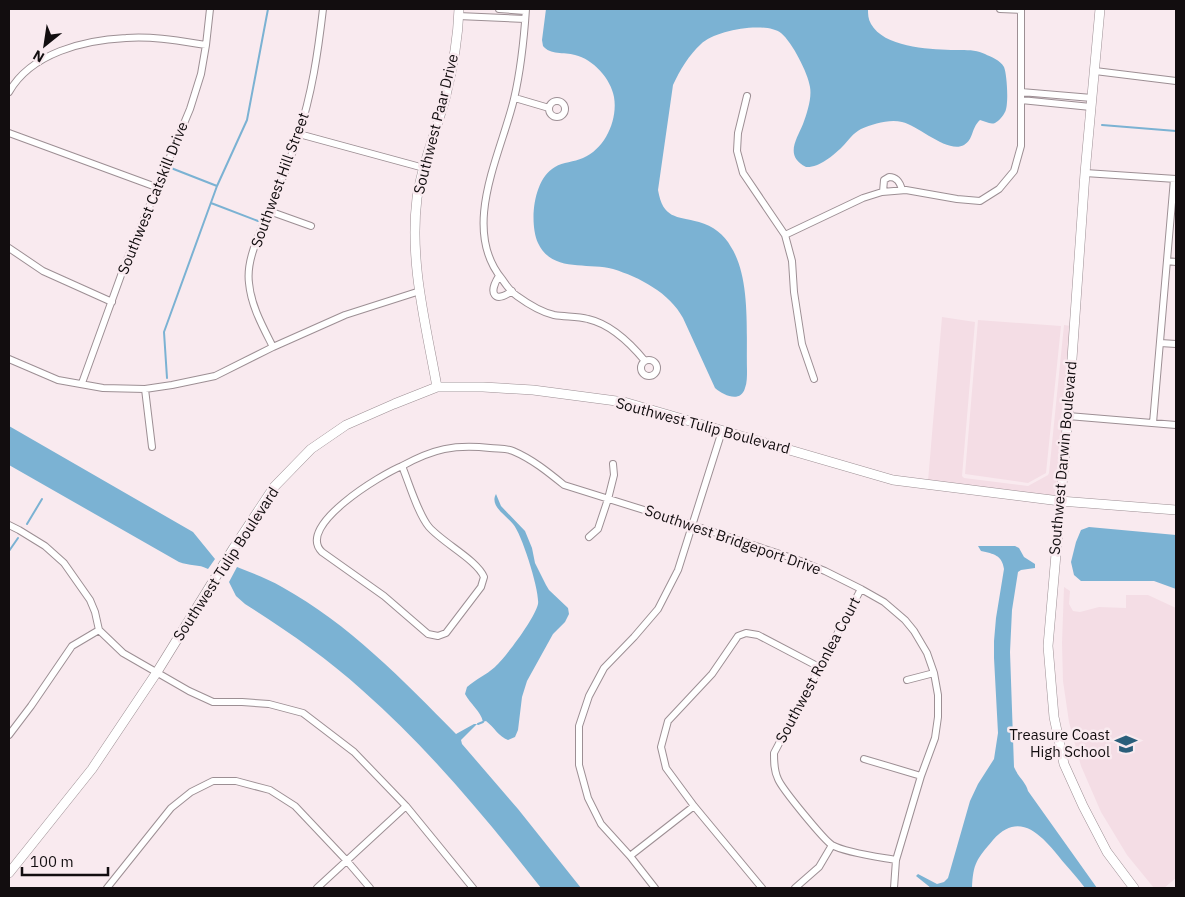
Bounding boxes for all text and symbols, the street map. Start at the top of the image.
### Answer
north arrow [20,20,70,70]
text: N [30,46,47,67]
street label: Southwest Paar Drive [409,52,462,196]
street label: Southwest Hill Street [246,110,313,250]
street label: Southwest Catskill Drive [113,119,192,277]
street label: Southwest Darwin Boulevard [1045,360,1080,556]
street label: Southwest Tulip Boulevard [614,393,792,458]
street label: Southwest Tulip Boulevard [169,483,282,644]
street label: Southwest Bridgeport Drive [643,500,824,579]
street label: Southwest Ronlea Court [771,594,864,746]
place label: Treasure Coast High School [1009,725,1110,761]
school or university icon: Treasure Coast High School [1113,731,1139,757]
scale bar [22,844,109,876]
text: 100 m [30,852,74,871]

